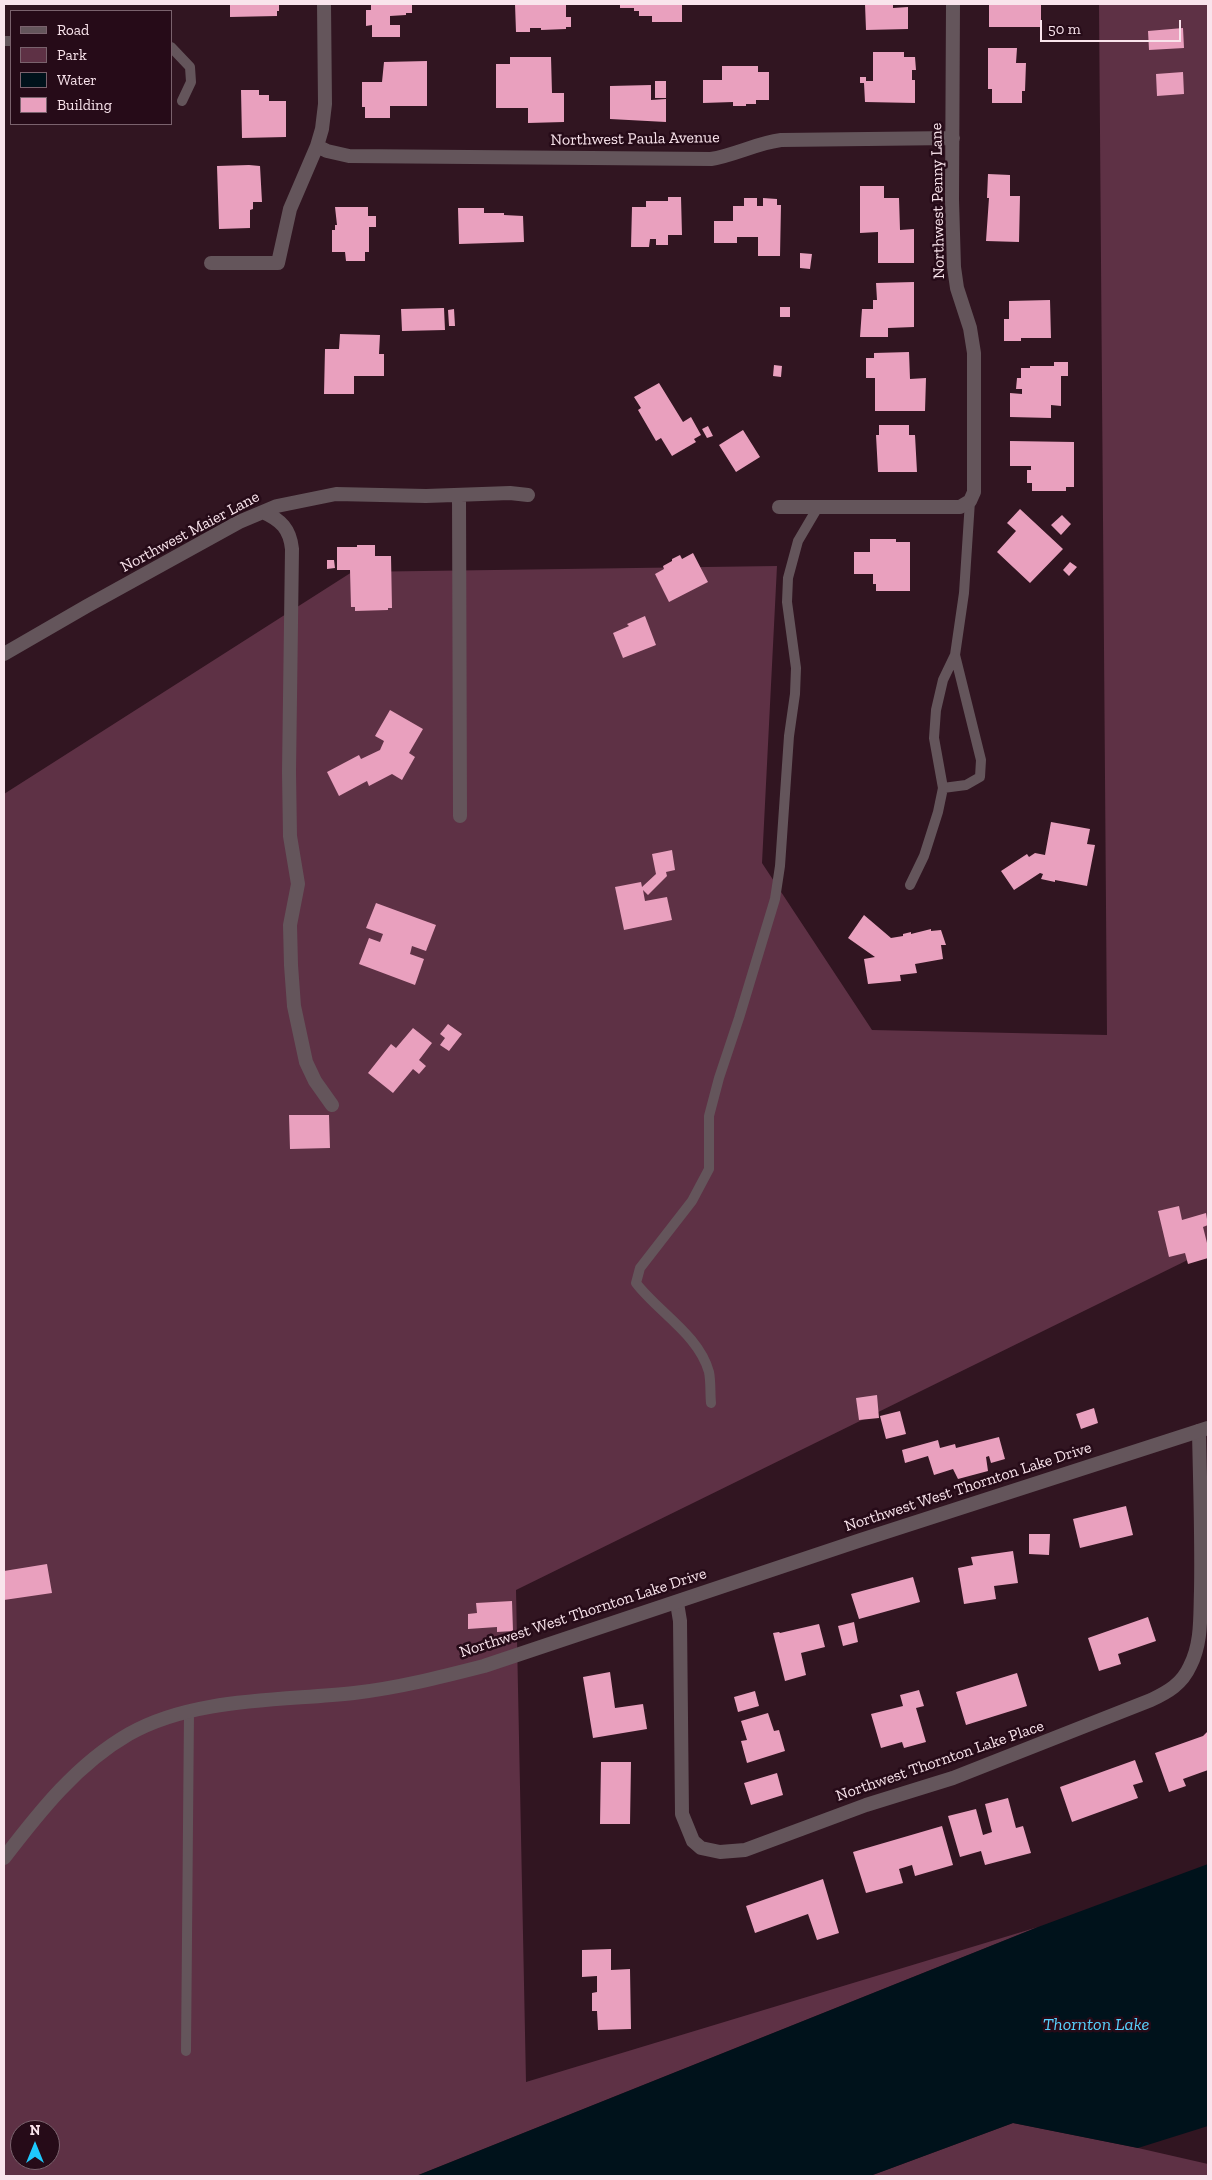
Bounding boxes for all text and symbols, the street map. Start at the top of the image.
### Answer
legend [10,10,172,125]
scale bar [1042,10,1183,42]
text: 50 m [1048,20,1081,38]
text: Road [57,21,89,39]
text: Park [57,46,87,64]
text: Water [57,71,97,89]
text: Building [57,96,112,114]
street label: Northwest Penny Lane [927,123,949,279]
street label: Northwest Paula Avenue [550,128,720,150]
street label: Northwest Maier Lane [117,487,263,577]
street label: Northwest West Thornton Lake Drive [842,1438,1094,1536]
street label: Northwest West Thornton Lake Drive [457,1564,709,1662]
street label: Northwest Thornton Lake Place [833,1716,1047,1806]
water label: Thornton Lake [1043,2014,1149,2036]
north arrow [10,2120,60,2170]
text: N [30,2122,40,2139]

